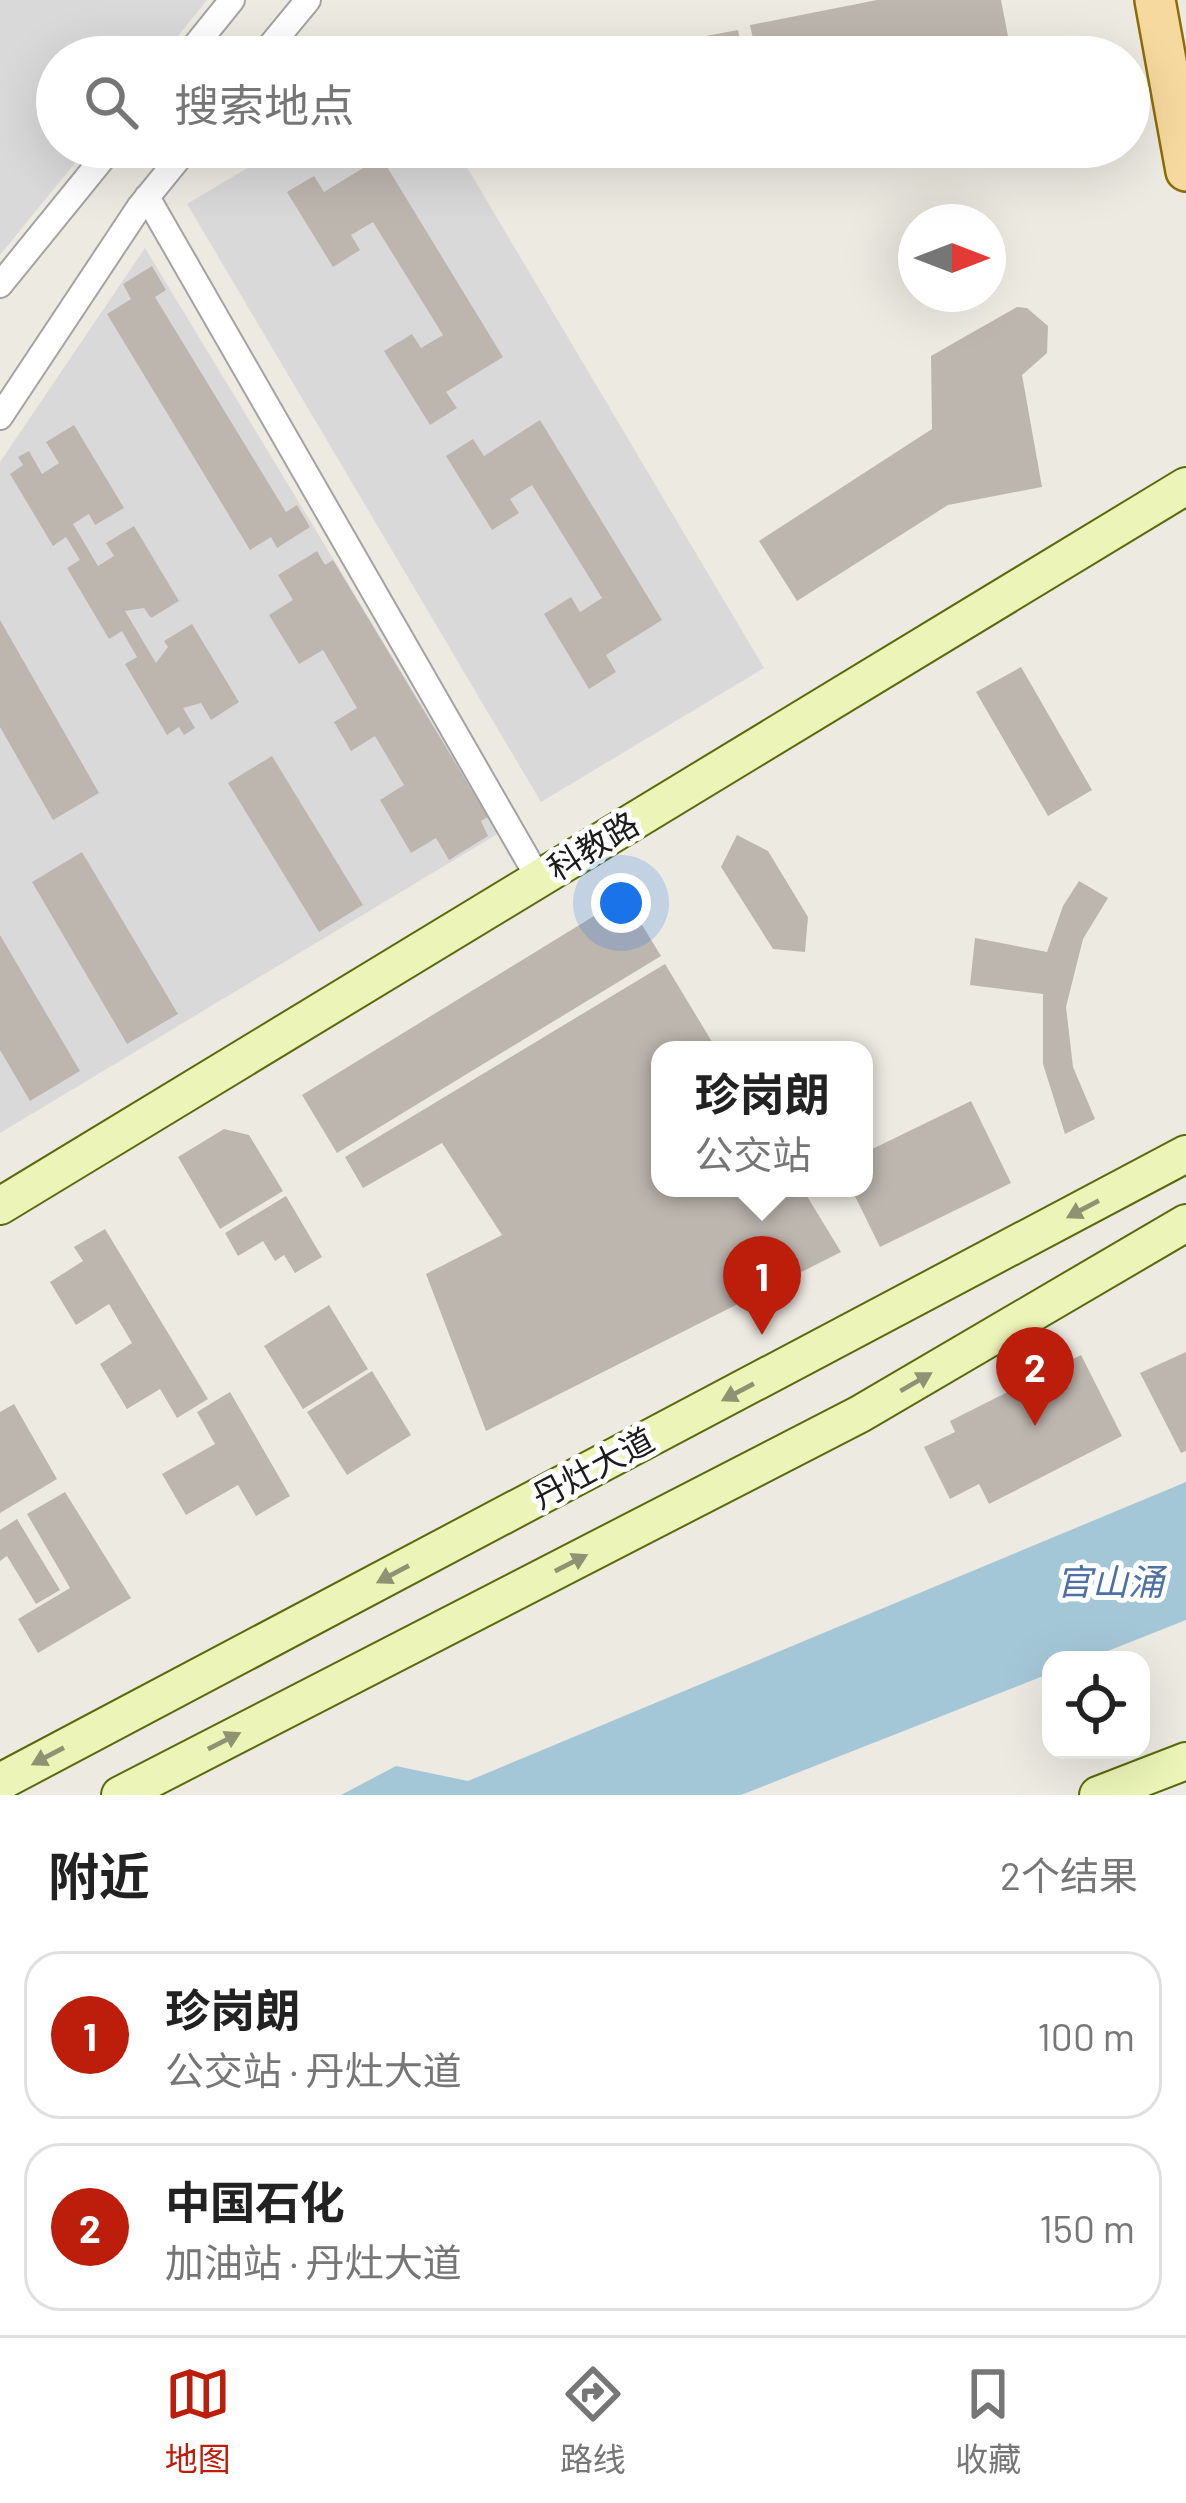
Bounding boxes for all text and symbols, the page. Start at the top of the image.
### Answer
search box [36,36,1150,168]
icon: search [78,69,144,135]
text: 搜索地点 [174,77,354,131]
north arrow [898,204,1006,312]
street label: 科教路 [540,803,645,888]
your location [591,873,651,933]
popup [651,1041,873,1197]
text: 珍岗朗 [694,1066,830,1120]
text: 公交站 [694,1130,812,1177]
one-way arrow [1065,1198,1100,1219]
pin: 1 [723,1236,801,1335]
pin: 2 [996,1327,1074,1426]
one-way arrow [899,1372,933,1393]
one-way arrow [720,1381,755,1401]
street label: 丹灶大道 [525,1418,660,1516]
one-way arrow [554,1554,588,1574]
water label: 官山涌 [1056,1559,1168,1602]
one-way arrow [376,1563,411,1584]
map controls [1042,1651,1150,1759]
button: locate [1042,1651,1150,1759]
one-way arrow [207,1732,242,1752]
one-way arrow [31,1746,66,1766]
text: 附近 [48,1844,150,1905]
text: 2个结果 [1000,1851,1138,1898]
text: 珍岗朗 [165,1982,300,2036]
text: 1 [83,2012,97,2059]
text: 100 m [1037,2012,1135,2059]
text: 公交站 · 丹灶大道 [165,2046,462,2093]
text: 中国石化 [165,2174,345,2228]
text: 2 [79,2204,101,2251]
text: 150 m [1039,2204,1135,2251]
text: 加油站 · 丹灶大道 [165,2238,462,2285]
tab: 地图 [165,2361,231,2481]
tab: 路线 [560,2361,626,2481]
tab: 收藏 [955,2361,1021,2481]

